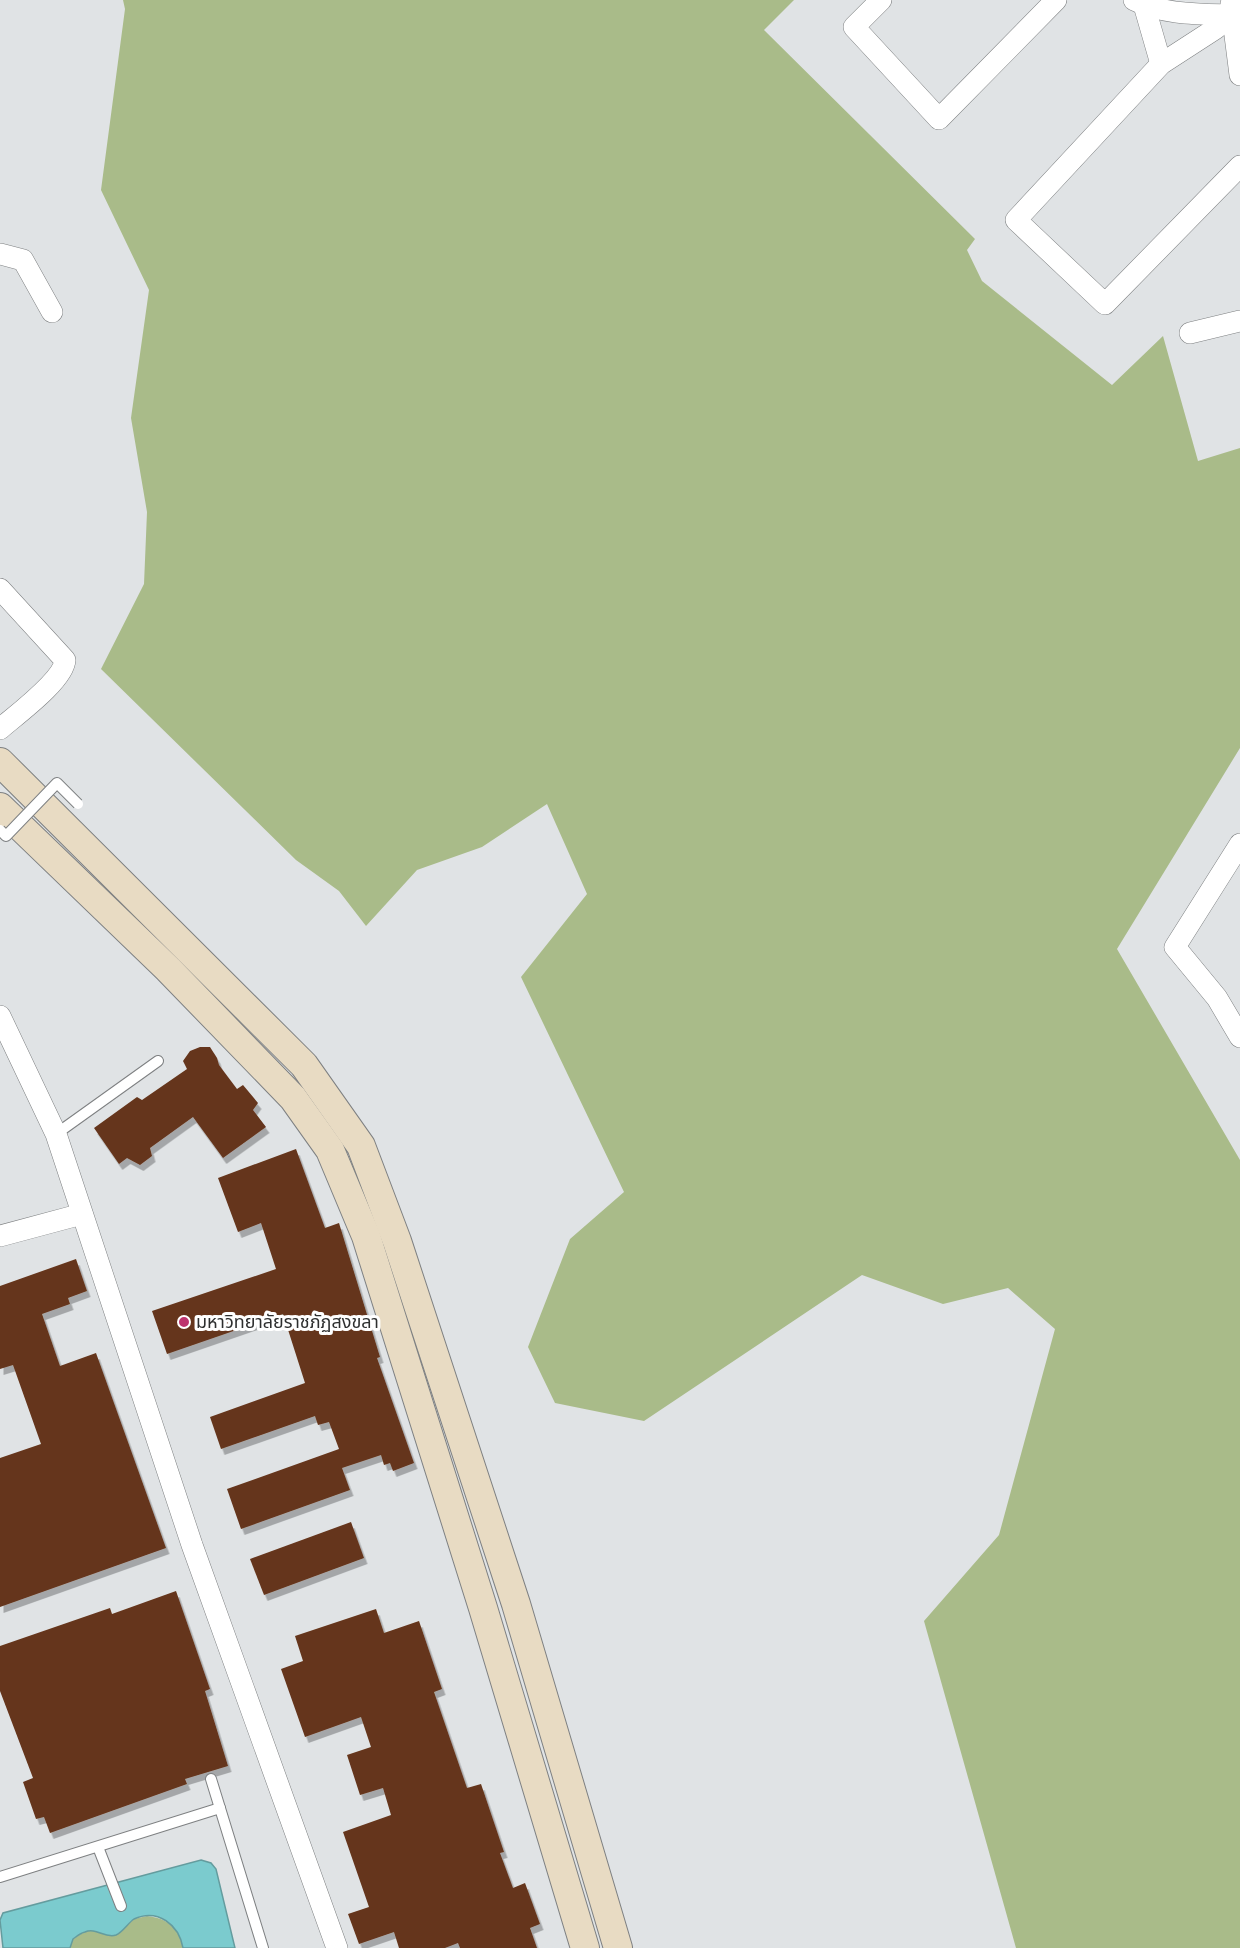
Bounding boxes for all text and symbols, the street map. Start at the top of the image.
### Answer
place label: มหาวิทยาลัยราชภัฏสงขลา [196,1311,379,1332]
marker: มหาวิทยาลัยราชภัฏสงขลา [177,1315,191,1329]

